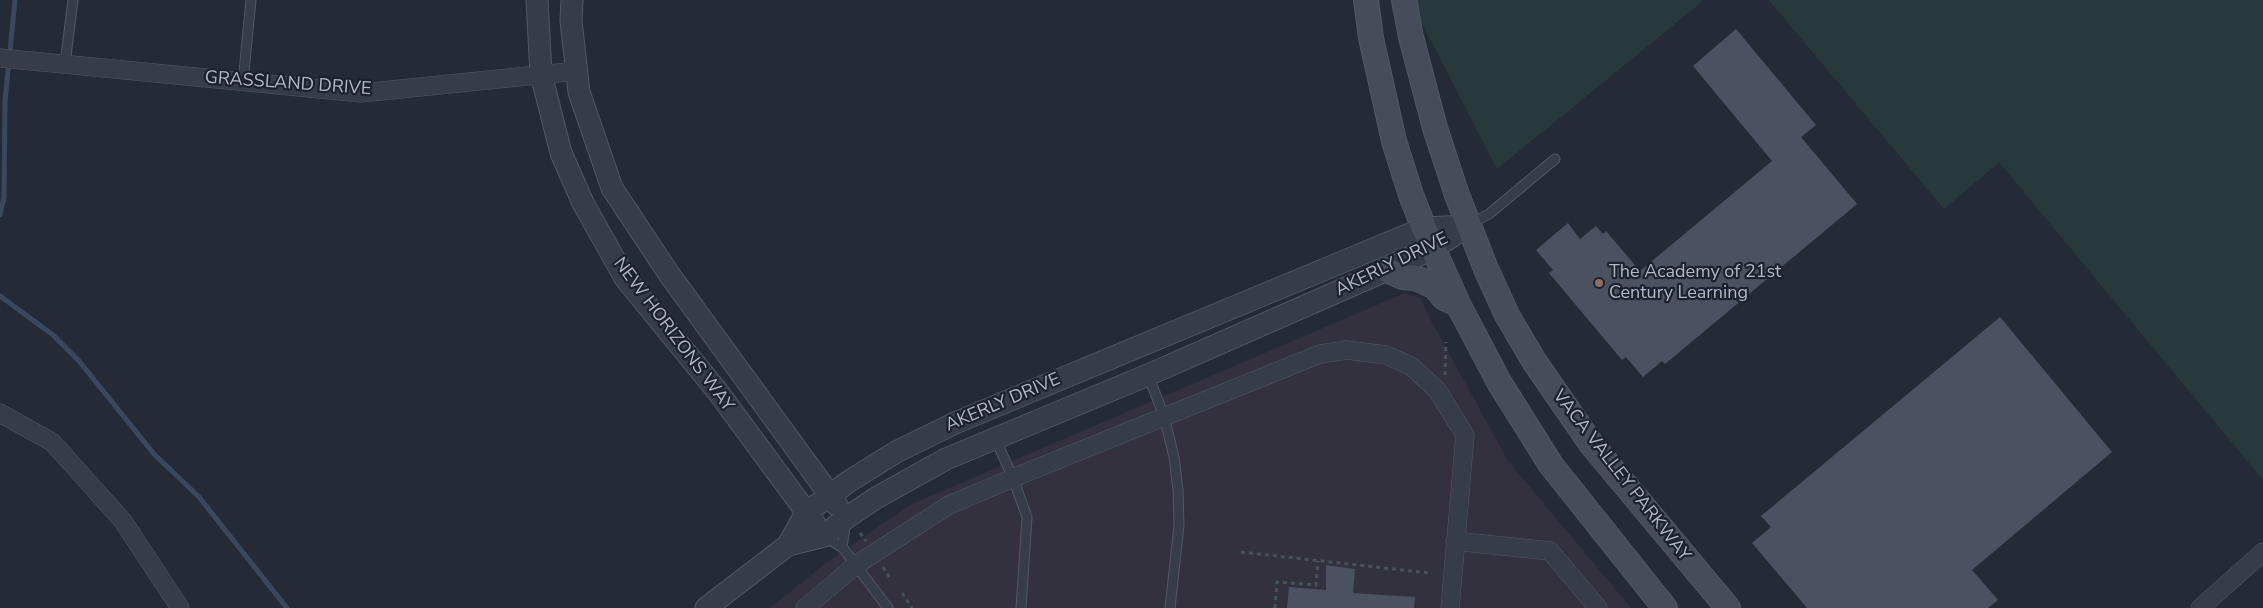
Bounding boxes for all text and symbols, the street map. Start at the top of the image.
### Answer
street label: GRASSLAND DRIVE [204,67,372,101]
street label: AKERLY DRIVE [1332,228,1452,302]
street label: NEW HORIZONS WAY [608,254,738,416]
place label: The Academy of 21st Century Learning [1609,262,1781,304]
marker: The Academy of 21st Century Learning [1593,277,1605,289]
street label: AKERLY DRIVE [942,369,1064,437]
street label: VACA VALLEY PARKWAY [1547,386,1695,566]

